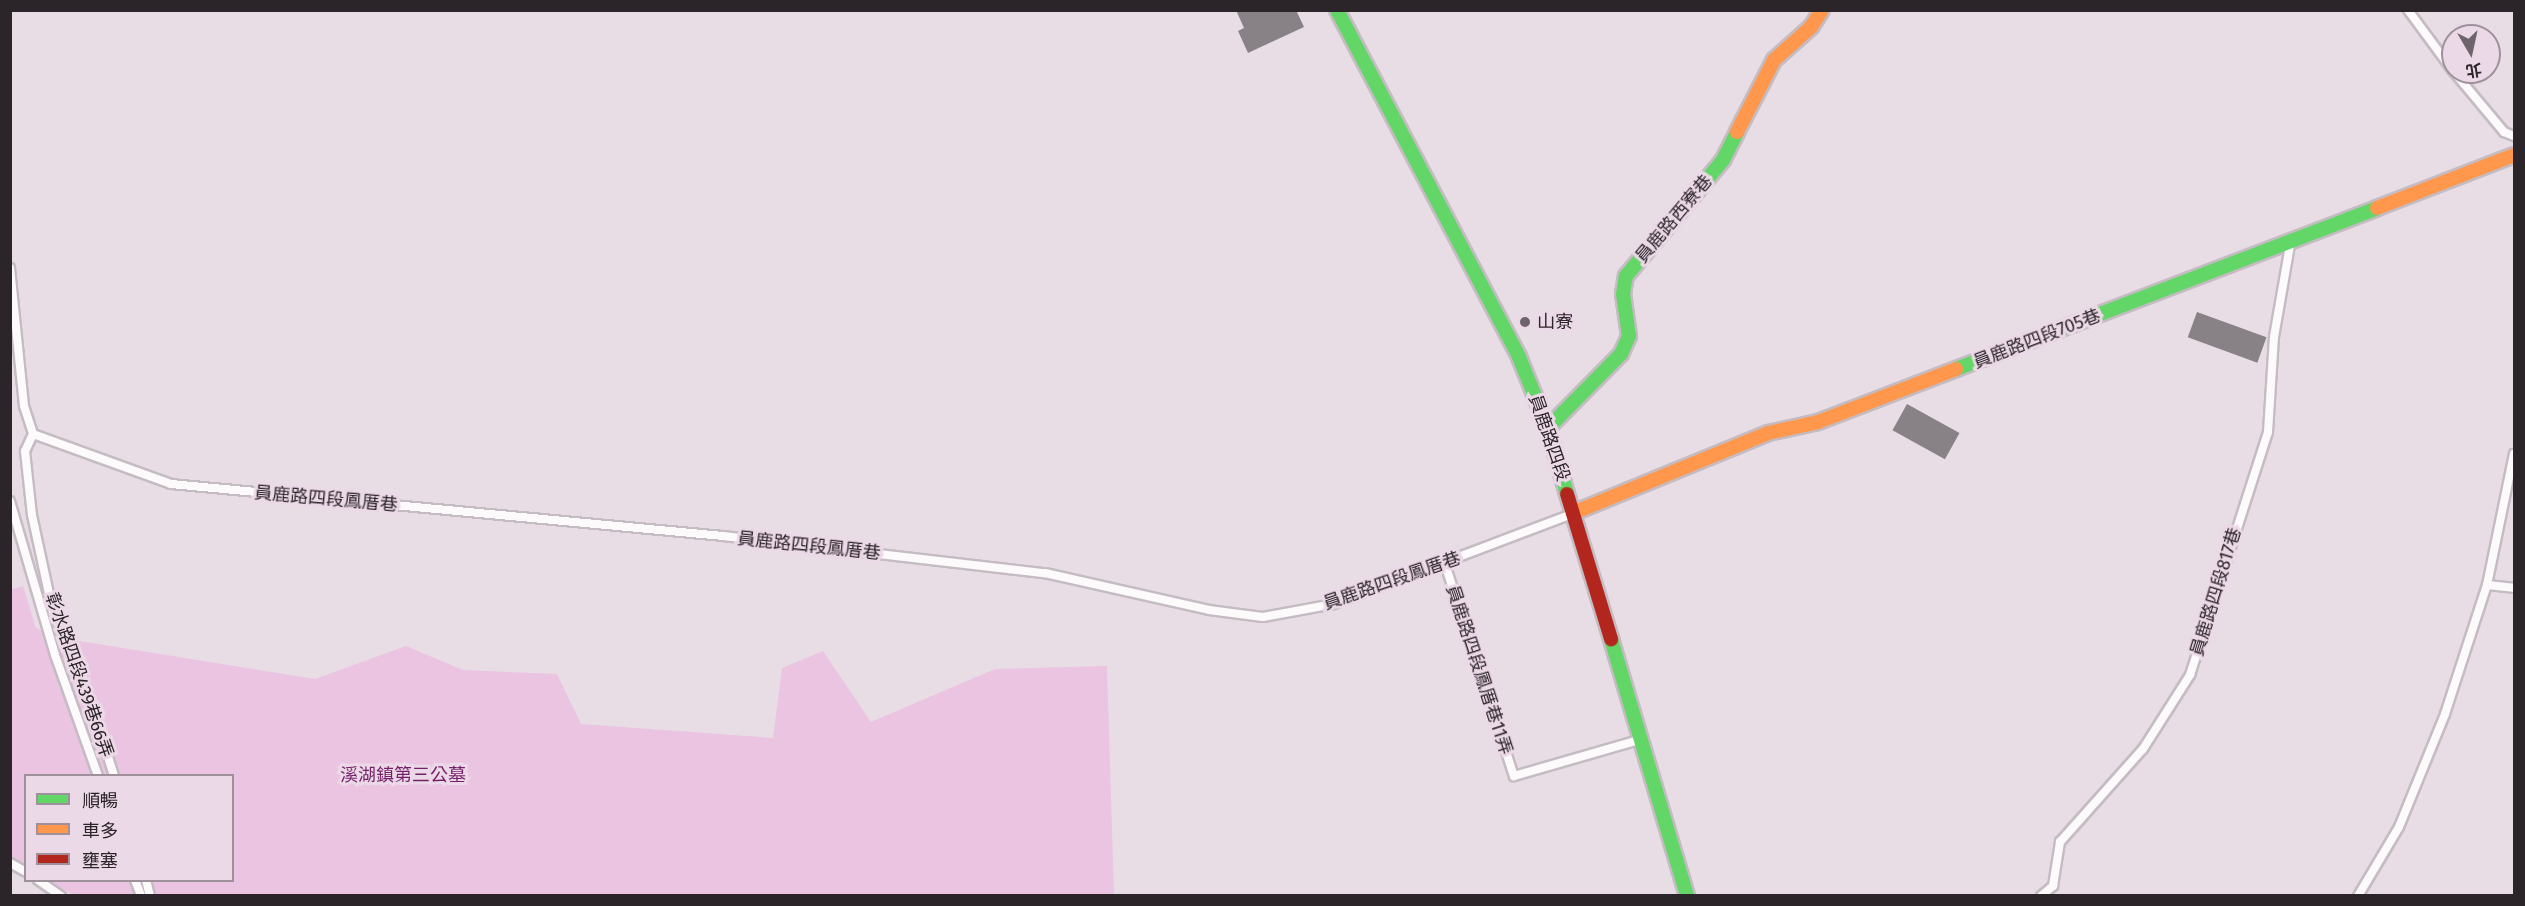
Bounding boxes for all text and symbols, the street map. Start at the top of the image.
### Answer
north arrow [2441,24,2501,84]
text: 北 [2464,60,2483,81]
street label: 員鹿路西寮巷 [1631,171,1717,267]
street label: 員鹿路四段705巷 [1970,305,2104,373]
place label: 山寮 [1537,311,1573,333]
marker: 山寮 [1518,315,1532,329]
street label: 員鹿路四段 [1524,392,1574,484]
street label: 員鹿路四段鳳厝巷 [253,482,399,516]
street label: 員鹿路四段817巷 [2186,525,2246,659]
street label: 員鹿路四段鳳厝巷 [736,528,882,564]
street label: 員鹿路四段鳳厝巷 [1320,547,1464,615]
street label: 員鹿路四段鳳厝巷11弄 [1441,582,1517,758]
street label: 彰水路四段439巷66弄 [41,590,117,760]
park label: 溪湖鎮第三公墓 [340,764,466,786]
legend [24,774,234,882]
text: 順暢 [82,790,118,812]
text: 車多 [82,820,118,842]
text: 壅塞 [82,850,118,872]

